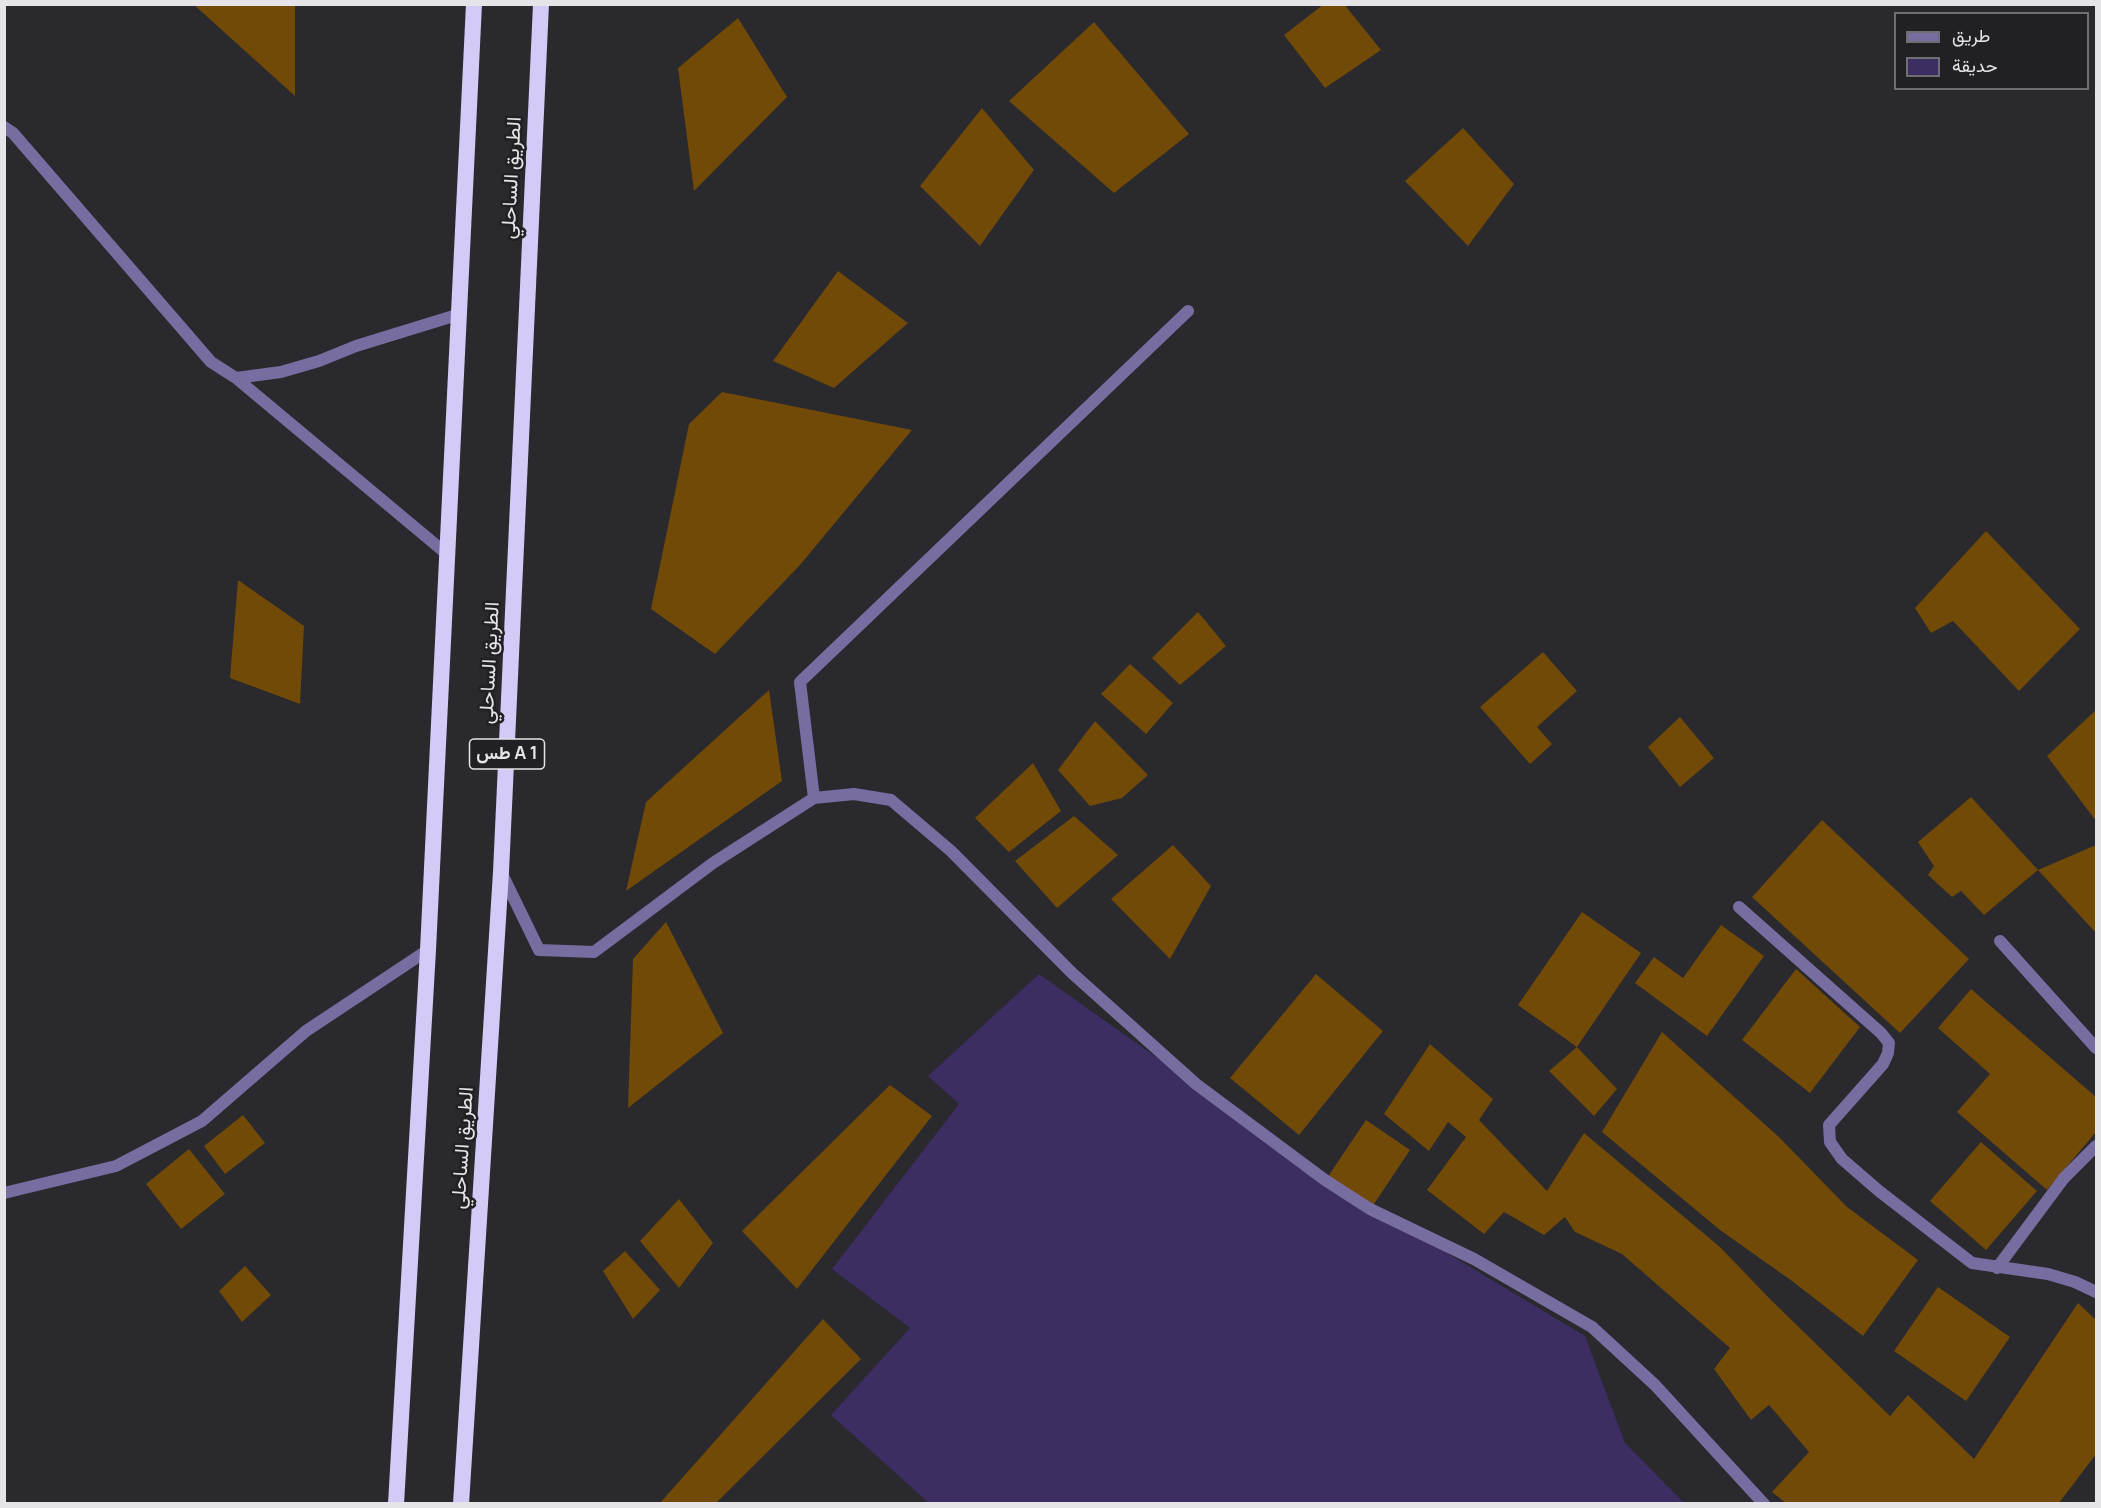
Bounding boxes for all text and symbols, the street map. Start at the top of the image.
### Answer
legend [1894,12,2089,90]
text: طريق [1952,23,1990,47]
text: حديقة [1952,53,1998,77]
street label: الطريق الساحلي [497,116,527,240]
street label: الطريق الساحلي [475,601,505,725]
road number: طس A 1 [470,739,544,769]
street label: الطريق الساحلي [447,1086,479,1210]

